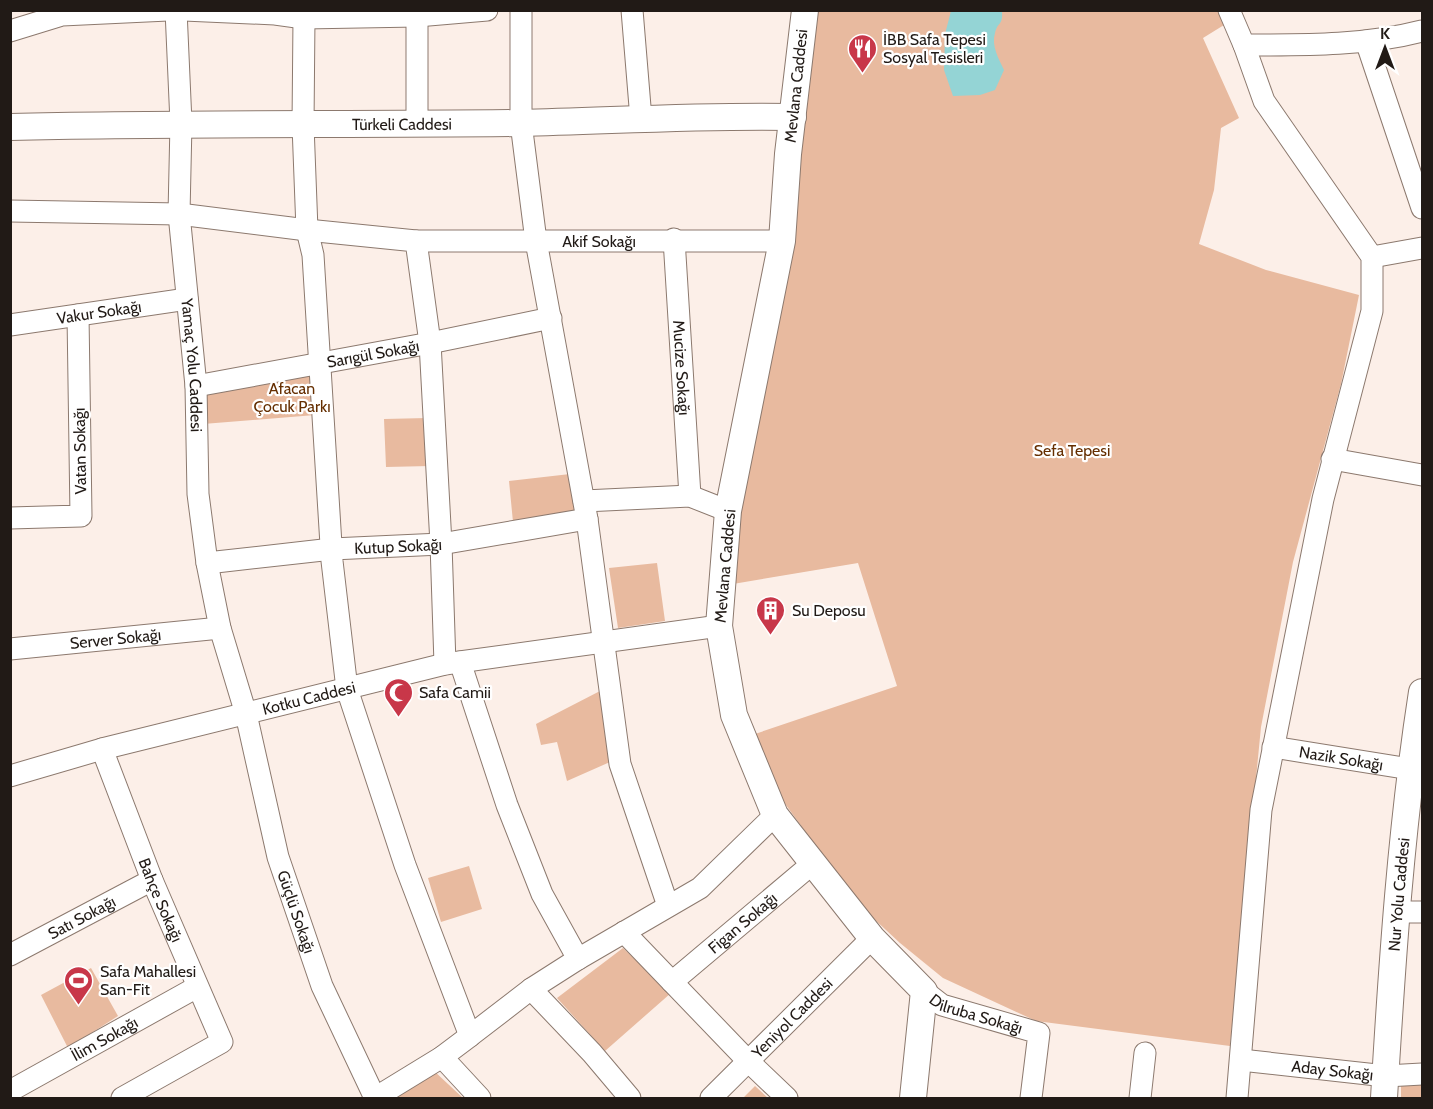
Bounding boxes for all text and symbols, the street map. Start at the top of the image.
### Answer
north arrow [1355,18,1415,78]
text: K [1380,24,1390,43]
street label: Mevlana Caddesi [781,28,811,144]
place label: İBB Safa Tepesi Sosyal Tesisleri [883,30,986,67]
restaurant icon: İBB Safa Tepesi Sosyal Tesisleri [846,32,878,74]
street label: Türkeli Caddesi [352,114,452,134]
street label: Akif Sokağı [562,232,636,251]
street label: Vakur Sokağı [55,296,143,328]
street label: Yamaç Yolu Caddesi [178,296,206,432]
street label: Mucize Sokağı [670,320,694,416]
street label: Sarıgül Sokağı [325,336,421,371]
park label: Afacan Çocuk Parkı [253,379,331,416]
street label: Vatan Sokağı [70,408,90,494]
park label: Sefa Tepesi [1034,441,1110,460]
street label: Mevlana Caddesi [711,508,739,624]
street label: Kutup Sokağı [354,534,442,557]
building icon: Su Deposu [755,594,787,636]
place label: Su Deposu [792,601,866,620]
street label: Server Sokağı [69,624,162,652]
mosque icon: Safa Camii [382,676,414,718]
street label: Kotku Caddesi [260,677,357,718]
place label: Safa Camii [419,683,491,702]
street label: Nazik Sokağı [1298,742,1385,774]
street label: Nur Yolu Caddesi [1384,837,1413,952]
street label: Bahçe Sokağı [135,855,187,945]
street label: Güçlü Sokağı [274,868,320,956]
street label: Figan Sokağı [704,888,781,957]
street label: Satı Sokağı [45,892,119,943]
place label: Safa Mahallesi San-Fit [100,962,196,999]
sports icon: Safa Mahallesi San-Fit [63,964,95,1006]
street label: Yeniyol Caddesi [747,974,836,1062]
street label: Dilruba Sokağı [926,989,1025,1037]
street label: İlim Sokağı [68,1012,141,1065]
street label: Aday Sokağı [1291,1056,1374,1084]

